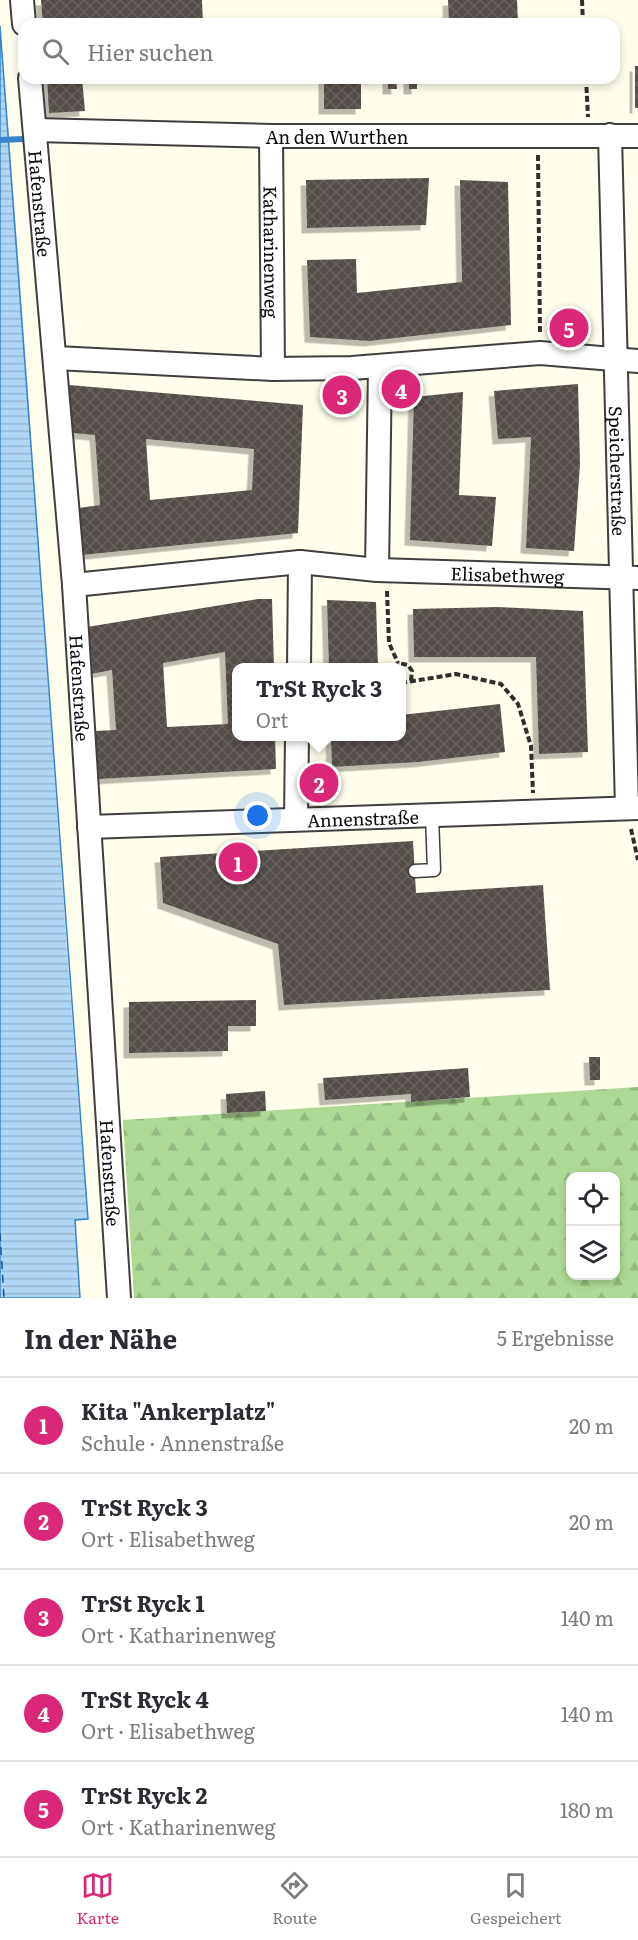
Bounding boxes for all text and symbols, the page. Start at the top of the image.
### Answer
search box [18,18,620,84]
icon: search [39,35,72,68]
text: Hier suchen [87,35,214,68]
street label: An den Wurthen [265,123,409,150]
street label: Hafenstraße [23,149,59,258]
street label: Katharinenweg [258,186,286,319]
pin: 5 [550,306,588,350]
pin: 4 [382,366,420,412]
pin: 3 [322,372,362,418]
street label: Speicherstraße [603,405,634,536]
street label: Elisabethweg [450,559,566,589]
street label: Hafenstraße [64,634,97,742]
popup [232,663,406,741]
text: TrSt Ryck 3 [256,671,382,704]
text: Ort [256,704,288,734]
pin: 2 [300,760,338,806]
your location [243,801,272,830]
street label: Annenstraße [306,802,419,833]
pin: 1 [218,840,258,884]
street label: Hafenstraße [94,1119,128,1227]
map controls [566,1172,620,1280]
button: locate [566,1172,620,1226]
button: layers [566,1226,620,1280]
text: In der Nähe [24,1318,177,1357]
text: 5 Ergebnisse [497,1322,614,1352]
text: Kita "Ankerplatz" [81,1394,275,1427]
text: 1 [39,1410,48,1440]
text: 20 m [569,1410,614,1440]
text: Schule · Annenstraße [81,1427,284,1457]
text: TrSt Ryck 3 [81,1490,208,1523]
text: 2 [38,1506,49,1536]
text: 20 m [569,1506,614,1536]
text: Ort · Elisabethweg [81,1523,255,1553]
text: TrSt Ryck 1 [81,1586,205,1619]
text: 3 [38,1602,49,1632]
text: 140 m [561,1602,614,1632]
text: Ort · Katharinenweg [81,1619,276,1649]
text: TrSt Ryck 4 [81,1682,209,1715]
text: 4 [37,1698,50,1728]
text: 140 m [561,1698,614,1728]
text: Ort · Elisabethweg [81,1715,255,1745]
text: TrSt Ryck 2 [81,1778,207,1811]
text: 5 [38,1794,49,1824]
text: 180 m [560,1794,614,1824]
text: Ort · Katharinenweg [81,1811,276,1841]
tab: Karte [77,1869,119,1929]
tab: Route [272,1869,317,1929]
tab: Gespeichert [470,1869,561,1929]

